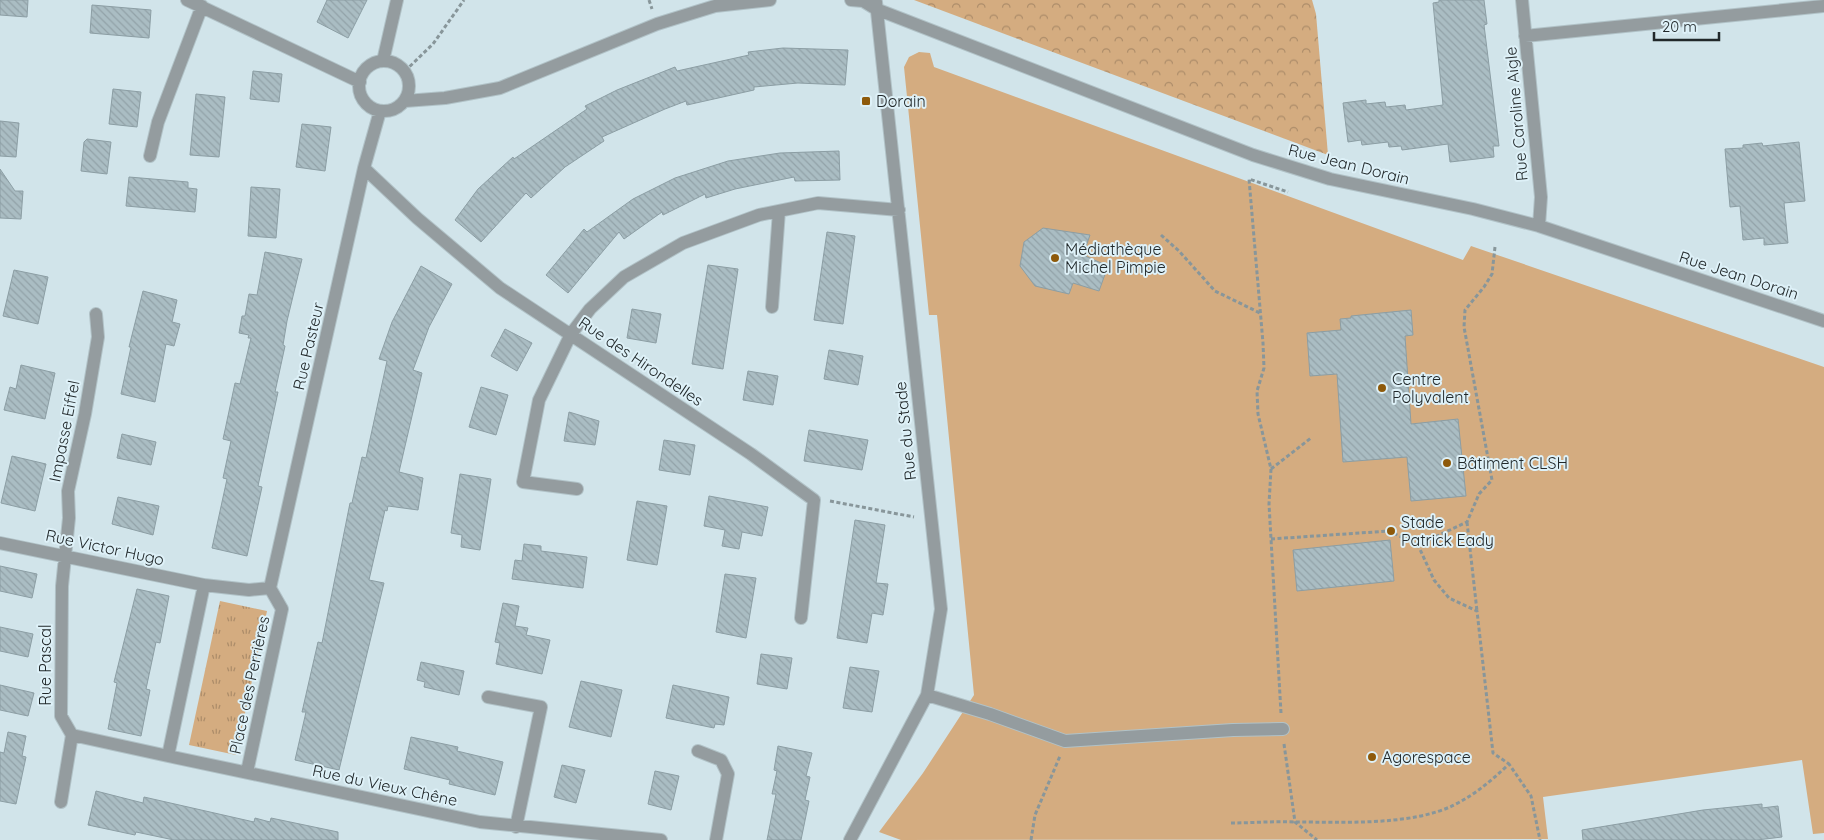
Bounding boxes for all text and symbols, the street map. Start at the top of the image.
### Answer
scale bar [1654,10,1719,42]
text: 20 m [1662,17,1697,36]
street label: Rue Caroline Aigle [1500,46,1532,182]
place label: Dorain [876,91,926,111]
marker: Dorain [860,95,872,107]
street label: Rue Jean Dorain [1286,139,1412,189]
place label: Médiathèque Michel Pimpie [1065,239,1166,277]
street label: Rue Jean Dorain [1677,246,1801,304]
marker: Médiathèque Michel Pimpie [1049,252,1061,264]
street label: Rue Pasteur [288,300,328,392]
street label: Rue des Hirondelles [575,312,707,410]
place label: Centre Polyvalent [1392,369,1469,407]
street label: Impasse Eiffel [44,378,84,484]
street label: Rue du Stade [890,381,920,481]
marker: Centre Polyvalent [1376,382,1388,394]
place label: Bâtiment CLSH [1457,453,1568,473]
marker: Bâtiment CLSH [1441,457,1453,469]
place label: Stade Patrick Eady [1401,512,1494,550]
street label: Rue Victor Hugo [44,525,166,569]
marker: Stade Patrick Eady [1385,525,1397,537]
street label: Place des Perrières [225,614,273,756]
street label: Rue Pascal [35,624,55,706]
place label: Agorespace [1382,747,1471,767]
marker: Agorespace [1366,751,1378,763]
street label: Rue du Vieux Chêne [311,760,459,810]

